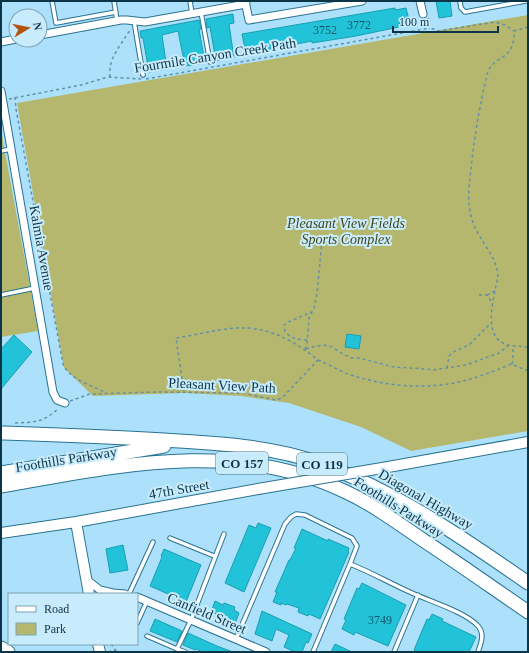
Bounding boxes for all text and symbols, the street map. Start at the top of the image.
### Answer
north arrow [8,8,48,48]
scale bar [393,8,498,34]
text: 100 m [399,15,430,29]
house number: 3772 [347,18,371,32]
text: N [31,21,44,31]
house number: 3752 [313,23,337,37]
street label: Fourmile Canyon Creek Path [133,35,297,76]
street label: Kalmia Avenue [27,204,56,292]
park label: Pleasant View Fields Sports Complex [286,216,406,247]
street label: Pleasant View Path [168,375,276,396]
street label: Foothills Parkway [14,444,118,475]
road number: CO 157 [216,452,268,474]
road number: CO 119 [297,453,347,475]
street label: Diagonal Highway [376,466,475,532]
street label: Foothills Parkway [351,474,446,541]
street label: 47th Street [148,477,211,502]
street label: Canfield Street [165,590,249,637]
legend [8,593,138,645]
text: Road [44,602,69,616]
house number: 3749 [368,613,392,627]
text: Park [44,622,66,636]

